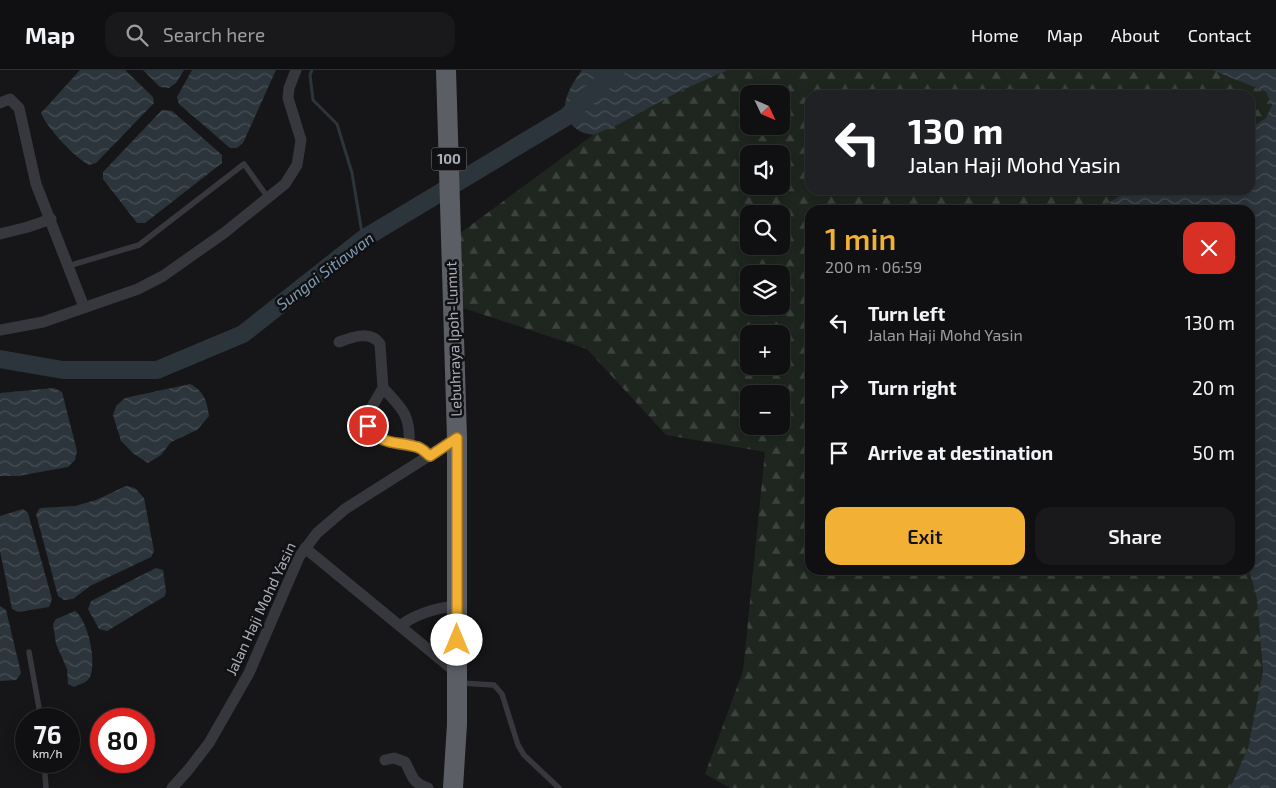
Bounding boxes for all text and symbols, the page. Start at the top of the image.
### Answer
search box [105,12,455,57]
text: Map [25,20,75,49]
icon: search [123,21,151,49]
text: Search here [163,23,265,46]
text: Home [971,24,1019,46]
text: Map [1047,24,1083,46]
text: About [1111,24,1160,46]
text: Contact [1188,24,1251,46]
north arrow [740,85,790,135]
map controls [740,85,790,435]
text: 130 m [908,109,1003,151]
icon: left [825,110,890,175]
button: sound [740,145,790,195]
road number: 100 [432,148,466,170]
text: Jalan Haji Mohd Yasin [908,151,1121,177]
button: search [740,205,790,255]
text: 1 min [825,220,896,256]
button: close [1183,222,1235,274]
water label: Sungai Sitiawan [272,228,377,313]
text: 200 m · 06:59 [825,257,922,276]
street label: Lebuhraya Ipoh-Lumut [441,261,465,417]
button: layers [740,265,790,315]
text: Turn left [868,302,945,325]
icon: left [825,309,853,337]
text: 130 m [1185,311,1235,334]
button: + [740,325,790,375]
text: Jalan Haji Mohd Yasin [868,325,1023,344]
icon: right [825,374,853,402]
text: Turn right [868,376,956,399]
text: 20 m [1192,376,1235,399]
button: − [740,385,790,435]
pin [347,405,389,447]
icon: arrive [354,412,382,440]
icon: arrive [825,439,853,467]
text: Arrive at destination [868,441,1053,464]
text: 50 m [1192,441,1235,464]
button: Exit [825,507,1025,565]
button: Share [1035,507,1235,565]
street label: Jalan Haji Mohd Yasin [221,539,300,679]
position arrow [430,613,482,665]
speed limit sign: 80 [90,708,155,773]
text: 76 [34,719,61,749]
text: km/h [33,746,62,760]

